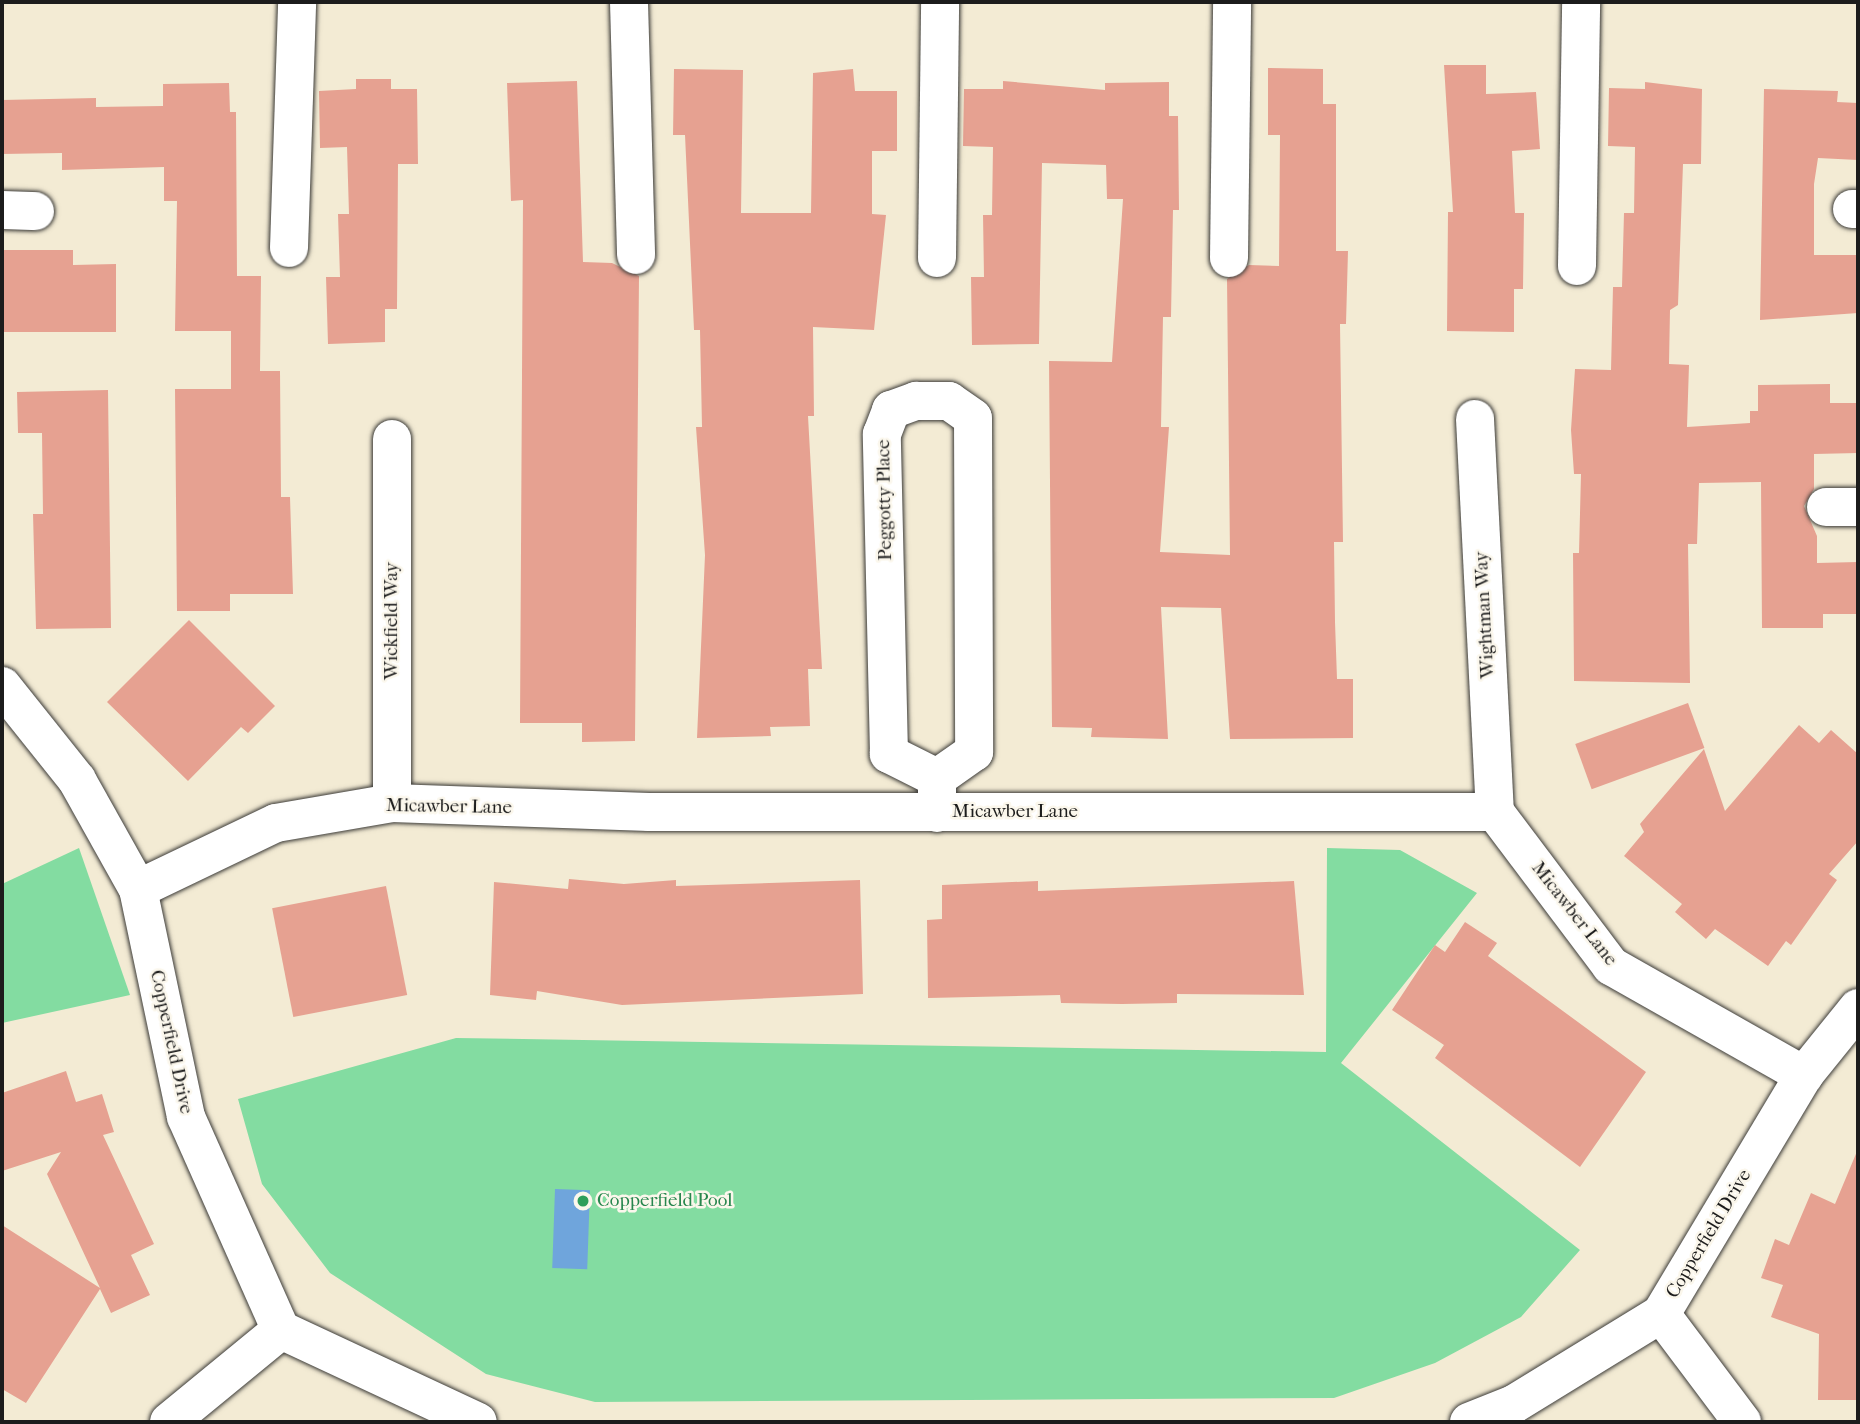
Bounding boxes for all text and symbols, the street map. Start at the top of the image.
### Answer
street label: Peggotty Place [873,439,897,561]
street label: Wightman Way [1470,551,1500,679]
street label: Wickfield Way [381,562,403,680]
street label: Micawber Lane [386,795,512,819]
street label: Micawber Lane [952,801,1078,823]
street label: Micawber Lane [1526,857,1622,971]
street label: Copperfield Drive [145,968,197,1116]
street label: Copperfield Drive [1662,1165,1756,1303]
place label: Copperfield Pool [597,1190,732,1212]
marker: Copperfield Pool [575,1193,591,1209]

